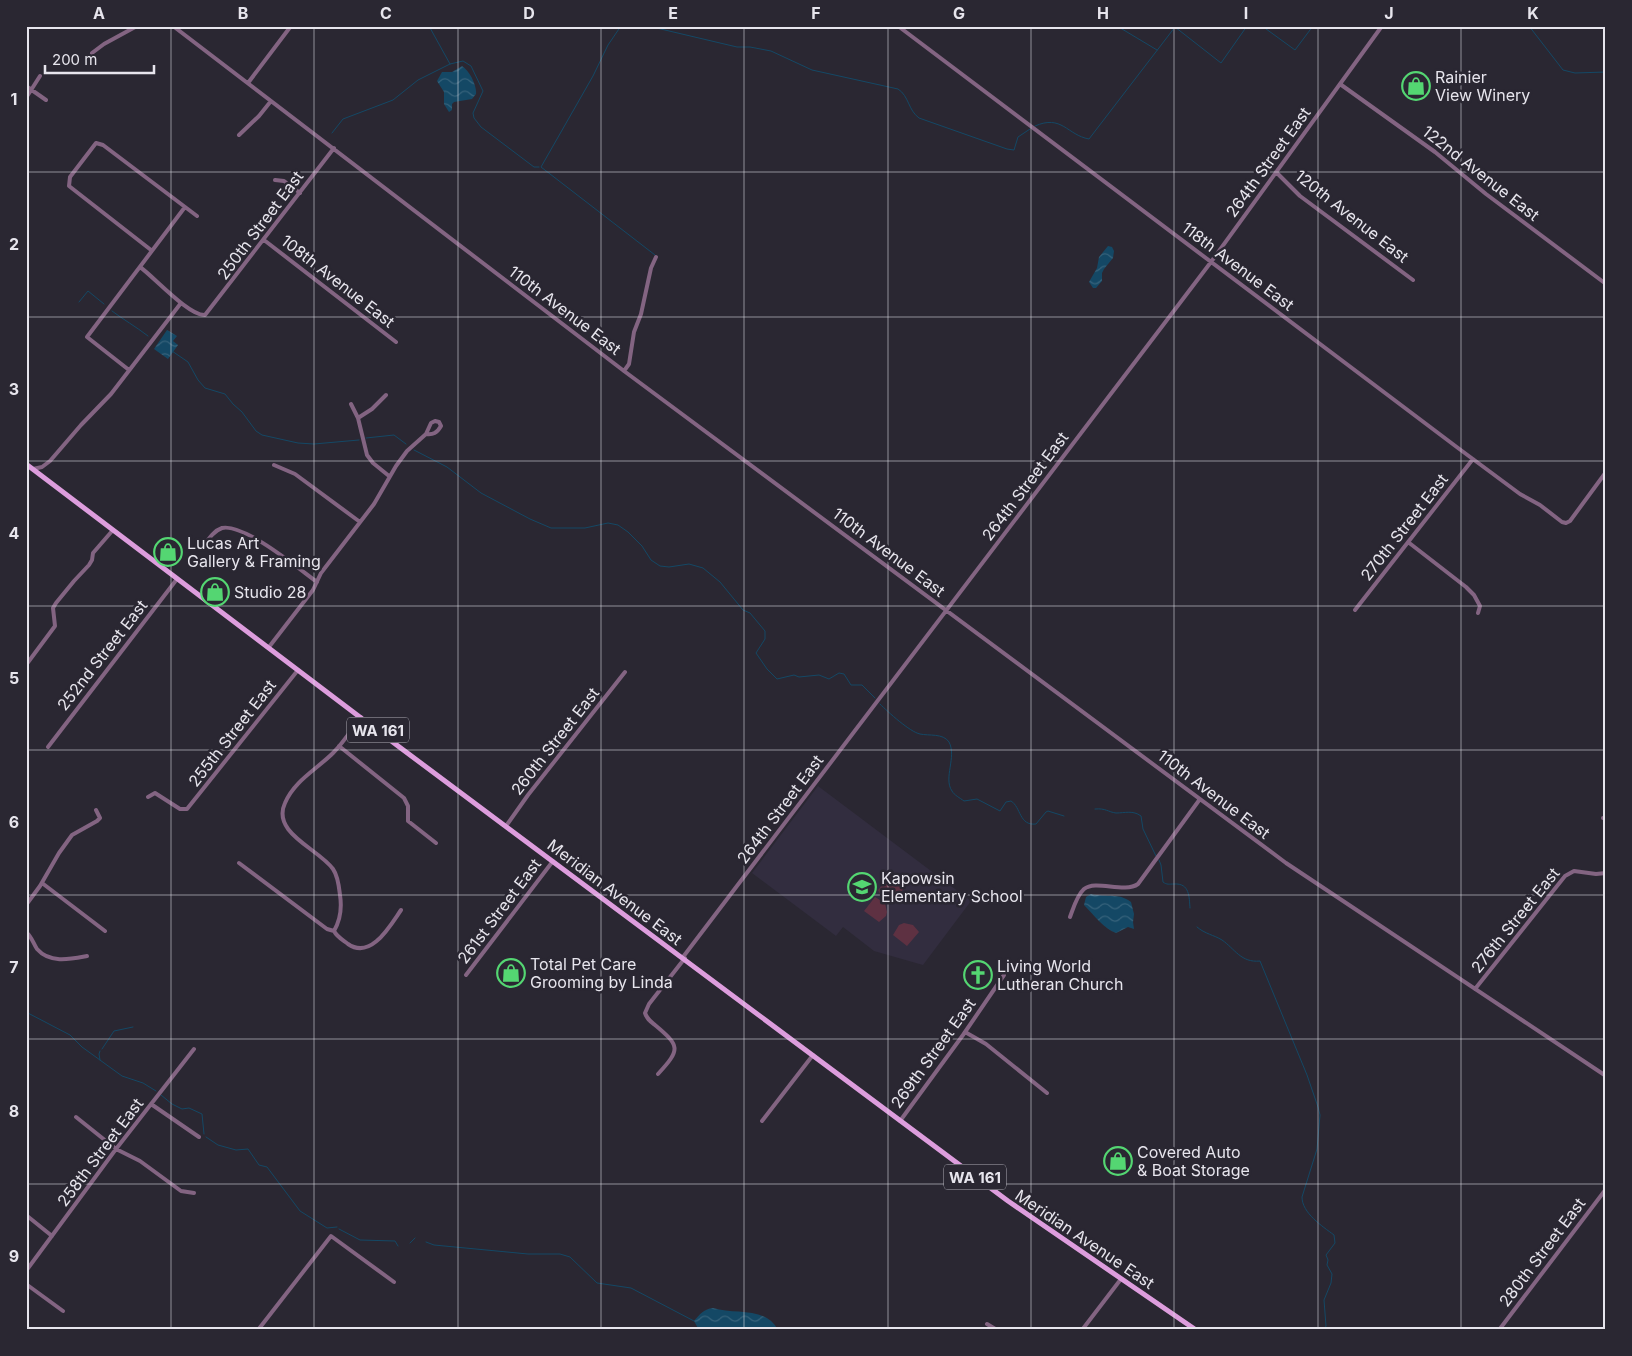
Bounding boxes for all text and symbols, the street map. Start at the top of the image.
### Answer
text: A [93,3,105,23]
text: B [238,3,248,23]
text: C [380,3,392,23]
text: D [523,3,535,23]
text: E [668,3,678,23]
text: F [811,3,821,23]
text: G [953,3,965,23]
text: H [1097,3,1109,23]
text: I [1244,3,1248,23]
text: J [1384,3,1394,23]
text: K [1527,3,1539,23]
scale bar [45,42,154,74]
text: 200 m [52,50,97,69]
place label: Rainier View Winery [1435,67,1530,105]
shop icon: Rainier View Winery [1401,71,1431,101]
text: 1 [11,89,17,109]
street label: 264th Street East [1221,103,1315,221]
street label: 122nd Avenue East [1419,121,1543,225]
street label: 120th Avenue East [1291,165,1413,267]
street label: 250th Street East [213,167,307,283]
street label: 118th Avenue East [1178,217,1298,315]
street label: 108th Avenue East [277,230,399,332]
text: 2 [9,234,19,254]
street label: 110th Avenue East [505,261,625,359]
text: 3 [9,379,19,399]
street label: 264th Street East [978,428,1072,544]
street label: 270th Street East [1356,470,1452,584]
street label: 110th Avenue East [829,503,949,601]
text: 4 [9,523,20,543]
place label: Lucas Art Gallery & Framing [187,533,321,571]
shop icon: Lucas Art Gallery & Framing [153,537,183,567]
shop icon: Studio 28 [200,577,230,607]
place label: Studio 28 [234,582,306,602]
street label: 252nd Street East [53,596,151,714]
text: 5 [9,668,19,688]
street label: 255th Street East [184,675,280,791]
street label: 260th Street East [507,683,603,799]
road number: WA 161 [347,718,409,742]
street label: 110th Avenue East [1154,745,1274,843]
street label: 264th Street East [733,751,827,867]
text: 6 [9,812,19,832]
street label: Meridian Avenue East [544,835,686,949]
street label: 261st Street East [453,855,545,967]
street label: 276th Street East [1466,863,1564,977]
place label: Kapowsin Elementary School [881,868,1023,906]
school or university icon: Kapowsin Elementary School [847,872,877,902]
place label: Total Pet Care Grooming by Linda [530,954,673,992]
place label: Living World Lutheran Church [997,956,1123,994]
text: 7 [9,957,19,977]
shop icon: Total Pet Care Grooming by Linda [496,958,526,988]
church icon: Living World Lutheran Church [963,960,993,990]
street label: 269th Street East [886,994,980,1112]
street label: 258th Street East [53,1094,147,1210]
text: 8 [9,1101,19,1121]
place label: Covered Auto & Boat Storage [1137,1142,1250,1180]
shop icon: Covered Auto & Boat Storage [1103,1146,1133,1176]
road number: WA 161 [944,1164,1006,1190]
street label: Meridian Avenue East [1012,1185,1158,1293]
street label: 280th Street East [1495,1194,1589,1310]
text: 9 [9,1246,19,1266]

